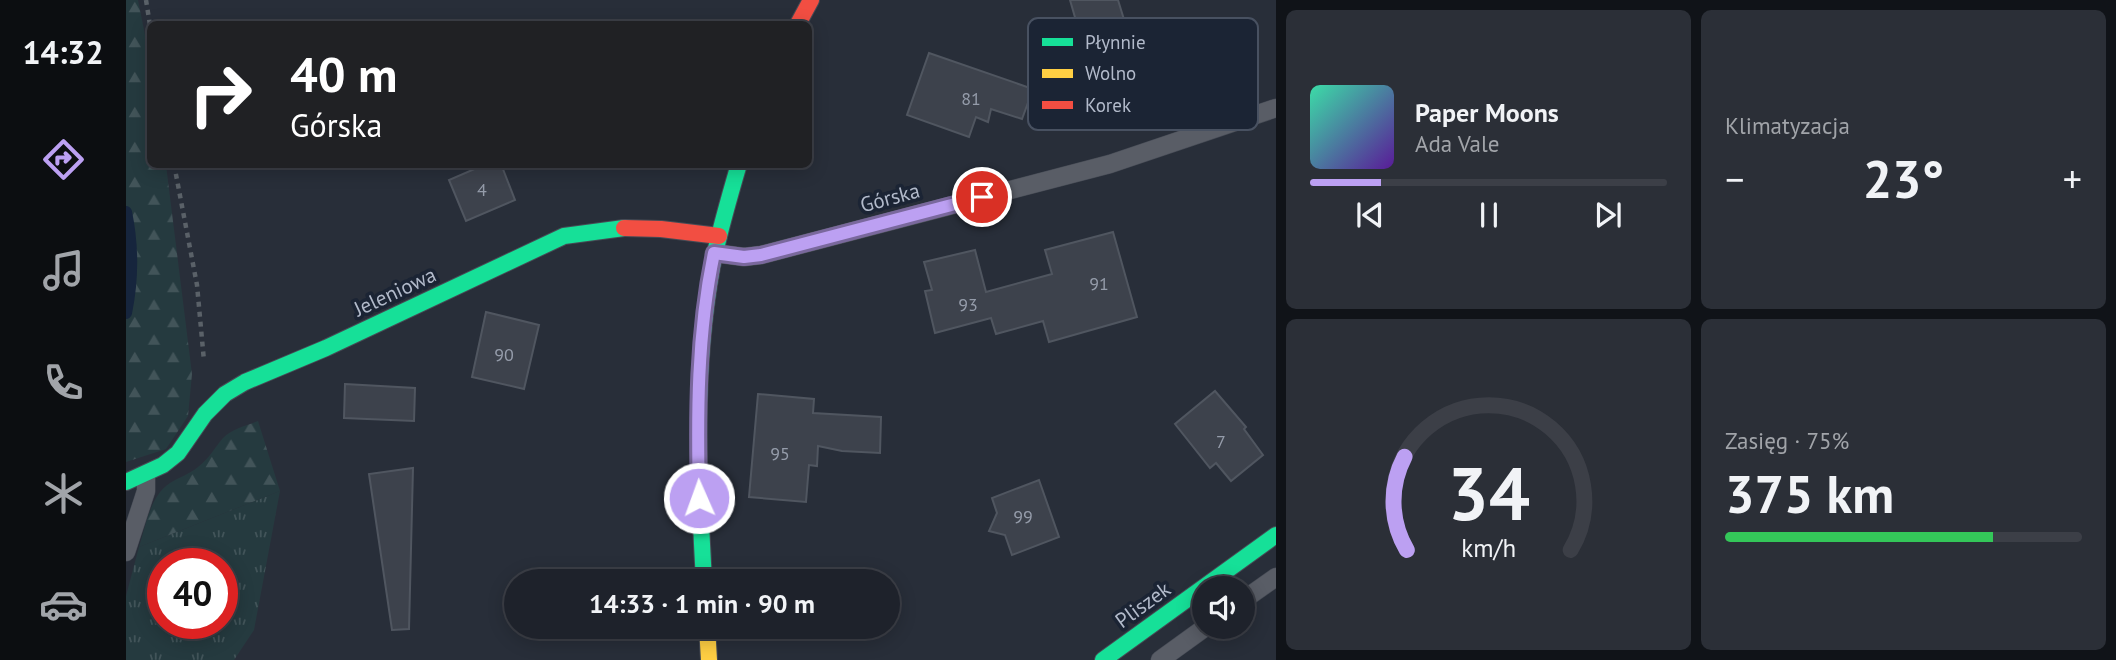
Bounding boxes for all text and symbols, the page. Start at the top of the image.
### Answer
legend [1028,18,1258,130]
text: Płynnie [1085,30,1146,54]
text: 14:32 [22,31,104,73]
text: 40 m [290,42,397,106]
icon: right [175,49,266,140]
text: Wolno [1085,61,1136,85]
house number: 81 [961,87,981,110]
text: Korek [1085,93,1131,117]
text: Paper Moons [1415,96,1559,129]
text: Górska [290,104,382,146]
text: Klimatyzacja [1725,111,1850,140]
text: Ada Vale [1415,129,1499,158]
icon: directions [39,135,88,184]
text: 23° [1863,145,1944,212]
text: − [1725,154,1744,203]
text: + [2063,154,2082,203]
pin [952,167,1012,227]
street label: Górska [857,177,923,218]
house number: 4 [477,178,487,201]
icon: arrive [963,178,1001,216]
icon: previous [1351,196,1389,234]
icon: pause [1470,196,1508,234]
icon: next [1589,196,1627,234]
icon: music [39,246,88,295]
street label: Jeleniowa [348,261,440,323]
house number: 91 [1089,272,1109,295]
house number: 93 [958,293,978,316]
house number: 90 [494,343,514,366]
icon: phone [39,358,88,407]
text: Zasięg · 75% [1725,426,1849,455]
house number: 7 [1216,430,1226,453]
house number: 95 [770,442,790,465]
text: 34 [1447,447,1530,541]
text: 375 km [1725,460,1894,527]
position arrow [662,461,736,535]
icon: climate [39,469,88,518]
house number: 99 [1013,505,1033,528]
text: km/h [1461,532,1516,564]
speed limit sign: 40 [147,548,238,639]
street label: Pliszek [1110,575,1176,634]
map controls [1192,576,1255,639]
button: sound [1192,576,1255,639]
icon: car [39,580,88,629]
text: 14:33 · 1 min · 90 m [589,587,815,620]

